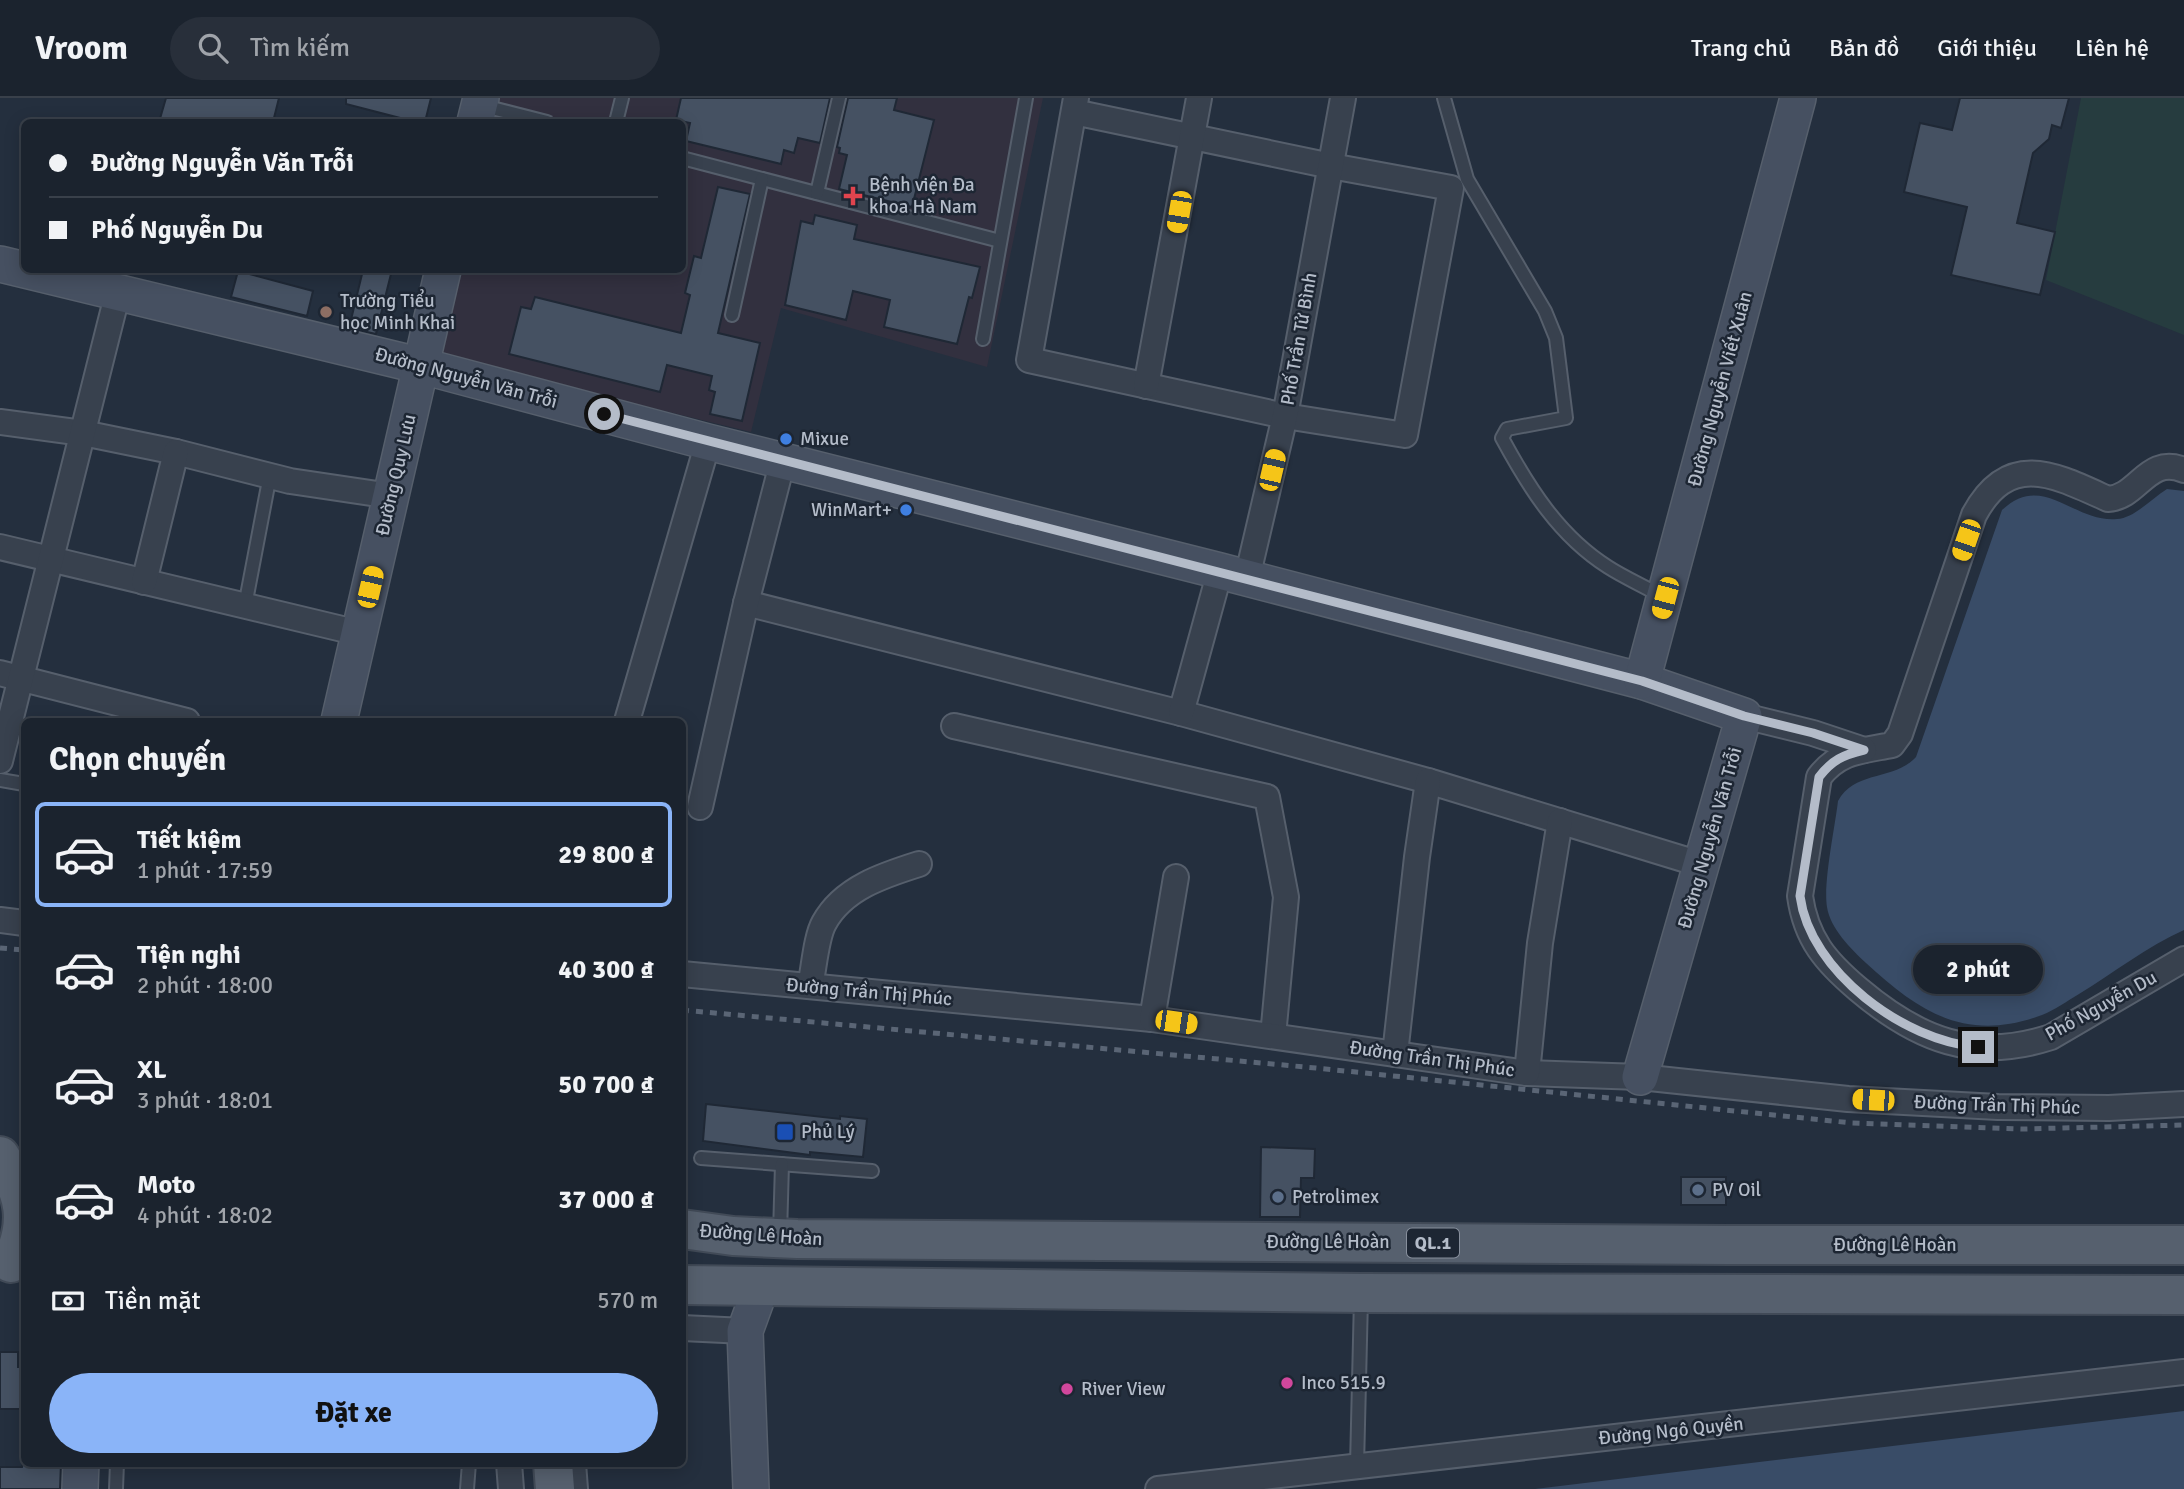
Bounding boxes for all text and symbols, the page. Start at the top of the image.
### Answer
search box [170,17,660,80]
text: Vroom [35,28,128,69]
icon: search [194,29,232,67]
text: Tìm kiếm [250,32,350,64]
text: Trang chủ [1691,33,1791,63]
text: Bản đồ [1829,33,1899,63]
text: Giới thiệu [1937,33,2037,63]
text: Liên hệ [2075,33,2149,63]
text: Đường Nguyễn Văn Trỗi [91,147,354,179]
place label: Bệnh viện Đa khoa Hà Nam [869,173,977,219]
marker: Bệnh viện Đa khoa Hà Nam [843,186,863,206]
car [1166,189,1193,235]
text: Phố Nguyễn Du [91,214,263,246]
street label: Phố Trần Tử Bình [1275,271,1323,407]
place label: Trường Tiểu học Minh Khai [340,288,455,335]
street label: Đường Nguyễn Viết Xuân [1682,289,1758,489]
marker: Trường Tiểu học Minh Khai [318,304,334,320]
street label: Đường Nguyễn Văn Trỗi [372,342,560,414]
route start [588,398,620,430]
street label: Đường Quy Lưu [370,412,422,538]
place label: Mixue [800,427,849,451]
marker: Mixue [778,431,794,447]
car [1258,447,1287,493]
place label: WinMart+ [811,498,892,522]
marker: WinMart+ [898,502,914,518]
car [1950,517,1983,563]
car [356,564,385,610]
car [1650,575,1681,621]
text: Chọn chuyến [49,740,226,779]
street label: Đường Nguyễn Văn Trỗi [1673,744,1747,932]
icon: car [53,823,116,886]
text: Tiết kiệm [137,824,242,856]
text: 29 800 ₫ [558,839,654,871]
text: 1 phút · 17:59 [137,856,273,885]
icon: car [53,938,116,1001]
text: Tiện nghi [137,939,241,971]
callout: 2 phút [1913,946,2043,995]
text: 40 300 ₫ [558,954,654,986]
text: 2 phút [1946,955,2010,984]
street label: Phố Nguyễn Du [2041,965,2161,1047]
text: 2 phút · 18:00 [137,971,273,1000]
street label: Đường Trần Thị Phúc [785,973,953,1011]
car [1154,1009,1199,1035]
route end [1962,1031,1994,1063]
street label: Đường Trần Thị Phúc [1348,1036,1516,1082]
icon: car [53,1053,116,1116]
text: XL [137,1054,167,1086]
text: 50 700 ₫ [558,1069,654,1101]
text: 3 phút · 18:01 [137,1086,273,1115]
car [1852,1088,1895,1112]
street label: Đường Trần Thị Phúc [1913,1090,2081,1120]
place label: Phủ Lý [801,1120,855,1144]
marker: Phủ Lý [775,1122,795,1142]
icon: car [53,1168,116,1231]
text: Moto [137,1169,195,1201]
place label: PV Oil [1712,1178,1761,1202]
marker: PV Oil [1690,1182,1706,1198]
text: 37 000 ₫ [558,1184,654,1216]
place label: Petrolimex [1292,1185,1379,1209]
marker: Petrolimex [1270,1189,1286,1205]
text: 4 phút · 18:02 [137,1201,273,1230]
street label: Đường Lê Hoàn [699,1219,823,1251]
road number: QL.1 [1407,1228,1459,1258]
street label: Đường Lê Hoàn [1266,1230,1390,1254]
street label: Đường Lê Hoàn [1833,1233,1957,1257]
icon: cash [49,1282,87,1320]
text: Tiền mặt [105,1285,200,1317]
text: 570 m [597,1286,658,1315]
place label: Inco 515.9 [1301,1371,1386,1395]
button: Đặt xe [49,1373,658,1453]
marker: Inco 515.9 [1279,1375,1295,1391]
place label: River View [1081,1377,1166,1401]
marker: River View [1059,1381,1075,1397]
street label: Đường Ngô Quyền [1597,1411,1745,1451]

